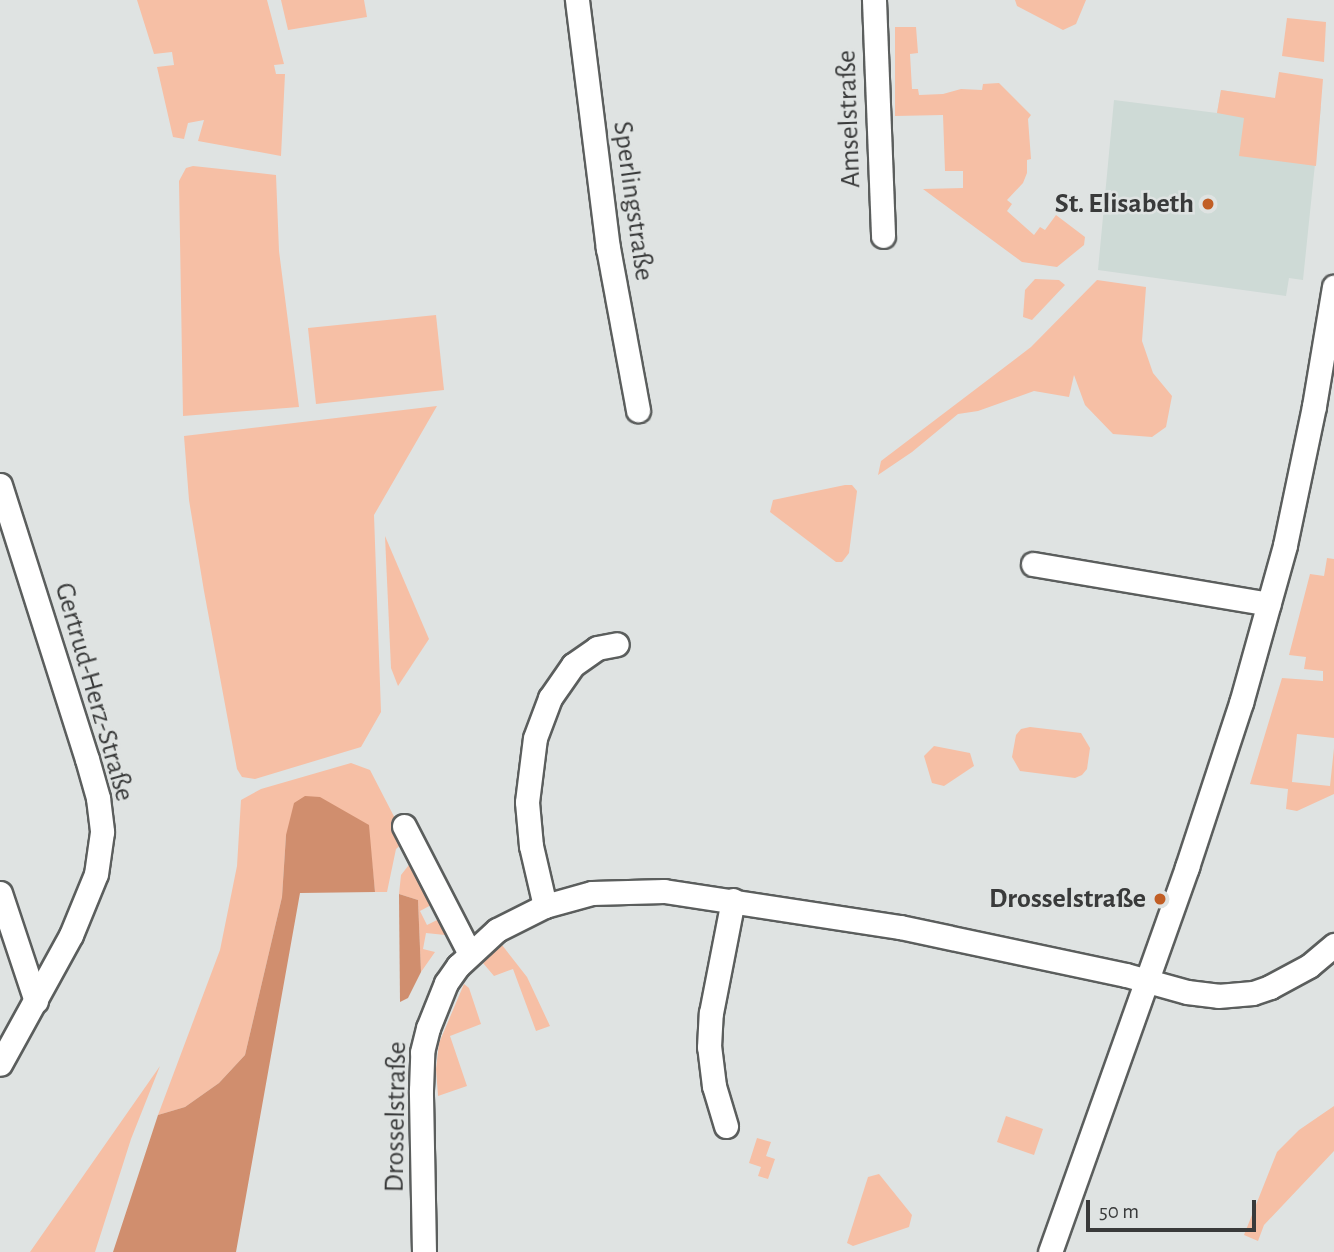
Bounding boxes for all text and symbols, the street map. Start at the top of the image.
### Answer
street label: Amselstraße [830,50,868,188]
street label: Sperlingstraße [605,119,661,283]
place label: St. Elisabeth [1055,187,1194,221]
marker: St. Elisabeth [1200,196,1216,212]
street label: Gertrud-Herz-Straße [47,579,141,805]
place label: Drosselstraße [989,882,1146,916]
marker: Drosselstraße [1152,891,1168,907]
street label: Drosselstraße [378,1041,414,1193]
scale bar [1089,1186,1259,1230]
text: 50 m [1099,1201,1139,1222]

